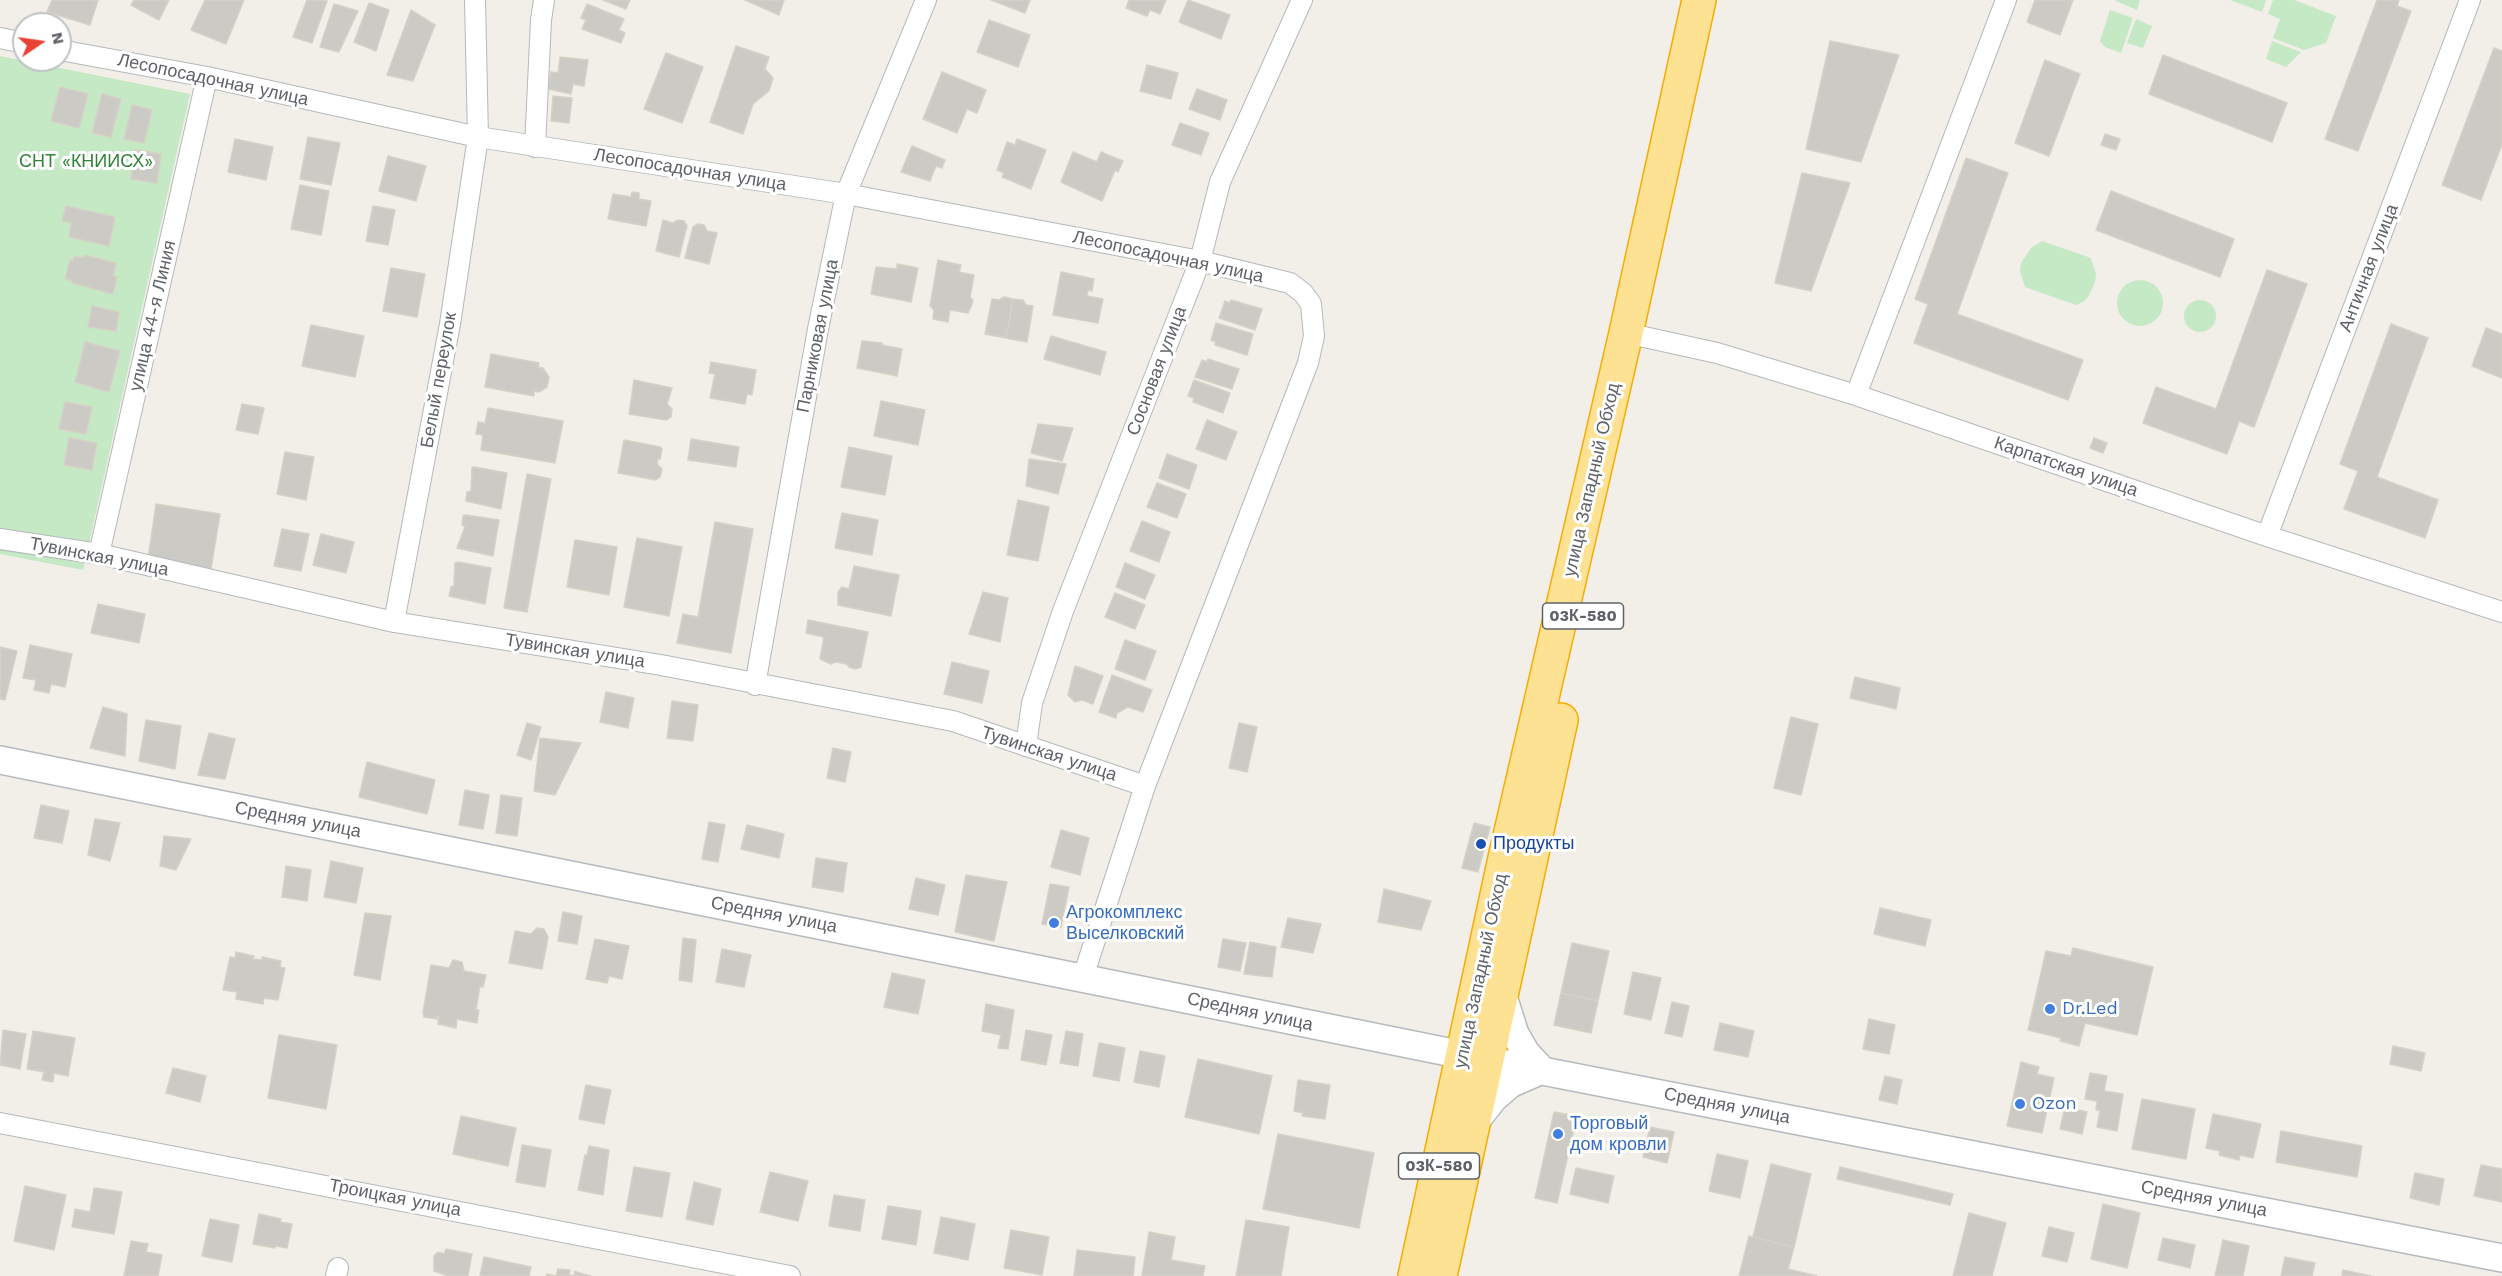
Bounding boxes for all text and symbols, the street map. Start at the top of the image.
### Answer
north arrow [12,12,72,72]
text: N [47,30,69,46]
street label: Лесопосадочная улица [116,49,310,111]
street label: Лесопосадочная улица [592,144,788,196]
park label: СНТ «КНИИСХ» [19,151,153,173]
street label: Античная улица [2335,201,2403,335]
street label: Лесопосадочная улица [1071,226,1265,288]
street label: улица 44-я Линия [125,238,181,394]
street label: Парниковая улица [793,257,843,415]
street label: Сосновая улица [1122,303,1192,439]
street label: Белый переулок [416,310,462,450]
street label: улица Западный Обход [1559,381,1625,579]
street label: Карпатская улица [1991,432,2141,502]
street label: Тувинская улица [28,533,170,581]
road number: 03К-580 [1542,603,1624,629]
street label: Тувинская улица [504,629,646,673]
street label: Тувинская улица [979,722,1119,786]
street label: Средняя улица [233,797,363,843]
place label: Продукты [1493,833,1574,855]
marker: Продукты [1474,837,1488,851]
street label: улица Западный Обход [1450,872,1512,1070]
street label: Средняя улица [709,892,839,938]
place label: Агрокомплекс Выселковский [1066,902,1184,944]
marker: Агрокомплекс Выселковский [1047,916,1061,930]
street label: Средняя улица [1185,988,1315,1036]
place label: Dr.Led [2062,998,2118,1020]
marker: Dr.Led [2043,1002,2057,1016]
street label: Средняя улица [1662,1083,1792,1129]
place label: Ozon [2032,1093,2077,1115]
marker: Ozon [2013,1097,2027,1111]
place label: Торговый дом кровли [1570,1113,1667,1156]
marker: Торговый дом кровли [1551,1127,1565,1141]
road number: 03К-580 [1398,1153,1480,1179]
street label: Троицкая улица [327,1175,463,1221]
street label: Средняя улица [2139,1176,2269,1222]

